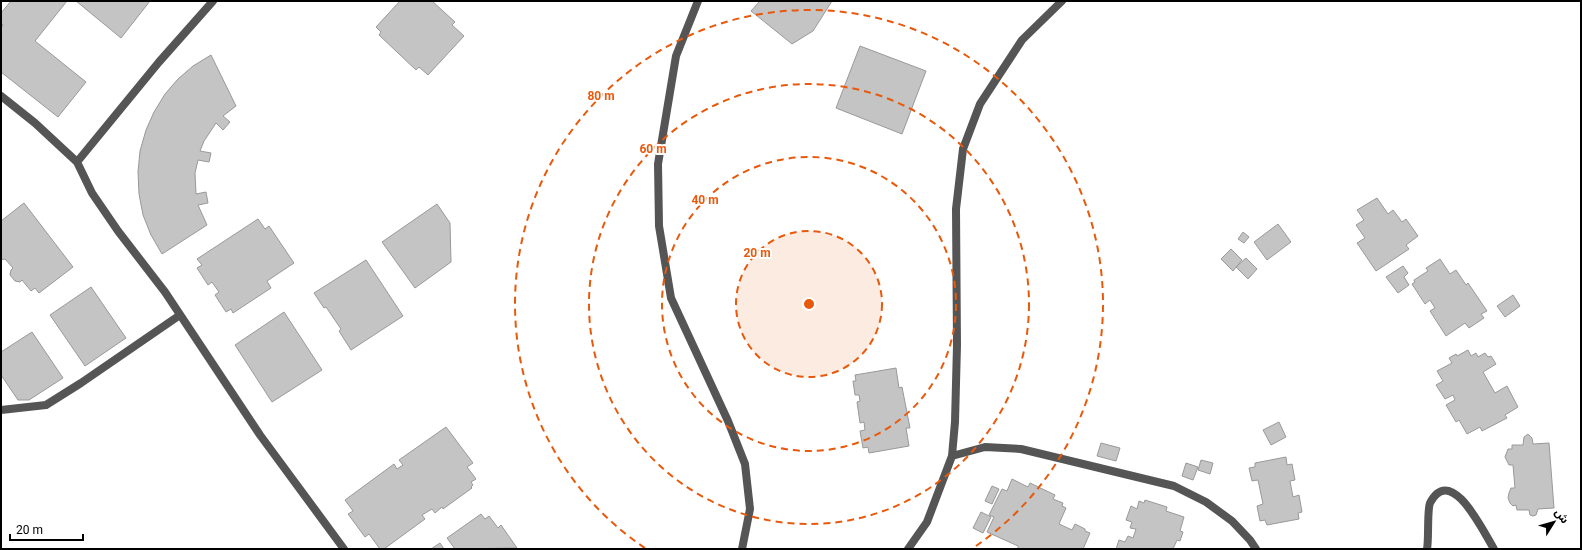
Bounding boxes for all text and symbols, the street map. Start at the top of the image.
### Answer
text: 80 m [587,89,615,103]
text: 60 m [639,142,667,156]
text: 40 m [691,193,719,207]
text: 20 m [743,246,771,260]
centre of rings [802,297,816,311]
north arrow [1534,502,1574,542]
text: ش [1552,506,1571,526]
scale bar [10,516,83,542]
text: 20 m [16,523,43,537]

